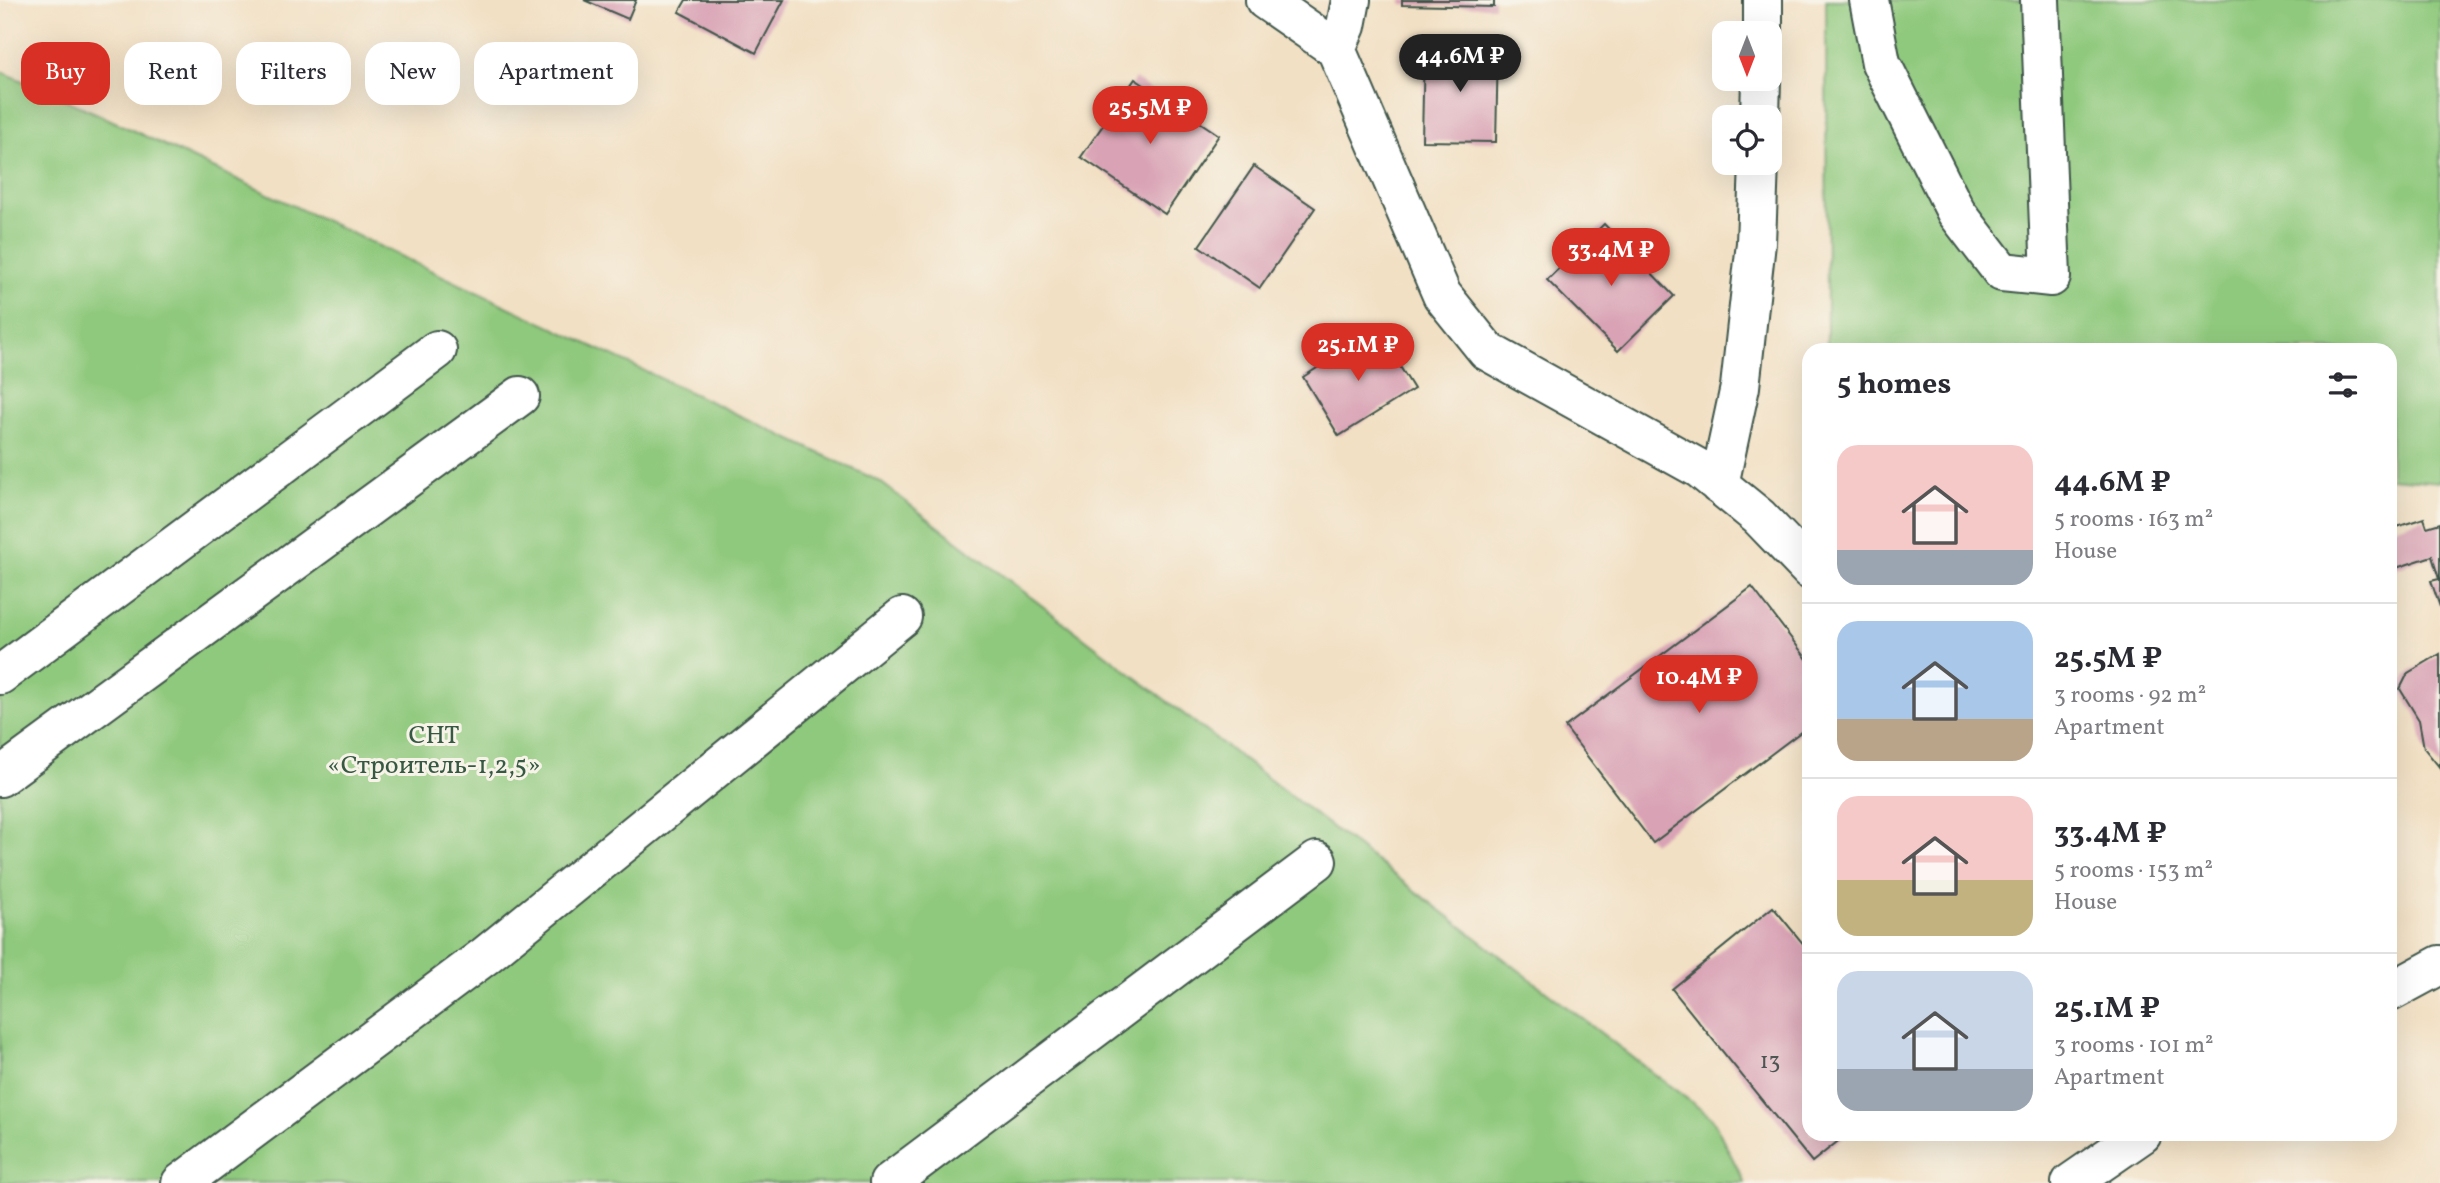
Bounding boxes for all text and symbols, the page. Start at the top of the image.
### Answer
north arrow [1712,21,1782,91]
map controls [1712,21,1782,175]
pin: 44.6M ₽ [1395,34,1525,94]
text: 44.6M ₽ [1415,41,1505,73]
chip: Buy [21,42,110,105]
chip: Rent [124,42,222,105]
chip: Filters [236,42,351,105]
chip: New [365,42,460,105]
chip: Apartment [474,42,638,105]
pin: 25.5M ₽ [1085,86,1215,146]
text: 25.5M ₽ [1109,93,1192,125]
button: locate [1712,105,1782,175]
pin: 33.4M ₽ [1546,229,1676,288]
text: 33.4M ₽ [1568,235,1654,267]
pin: 25.1M ₽ [1293,324,1423,383]
text: 25.1M ₽ [1317,330,1399,362]
text: 5 homes [1837,364,1951,406]
icon: filters [2324,366,2362,404]
text: 44.6M ₽ [2054,462,2171,504]
icon: home [1893,473,1977,557]
text: 5 rooms · 163 m² [2054,504,2213,536]
text: House [2054,536,2117,568]
text: 25.5M ₽ [2054,638,2162,680]
icon: home [1893,649,1977,733]
pin: 10.4M ₽ [1634,656,1764,715]
text: 10.4M ₽ [1656,662,1742,694]
text: 3 rooms · 92 m² [2054,680,2206,712]
text: Apartment [2054,712,2165,744]
park label: СНТ «Строитель-1,2,5» [328,718,540,784]
text: 33.4M ₽ [2054,813,2167,855]
icon: home [1893,824,1977,908]
text: 5 rooms · 153 m² [2054,855,2213,887]
text: House [2054,887,2117,919]
text: 25.1M ₽ [2054,988,2160,1030]
icon: home [1893,999,1977,1083]
text: 3 rooms · 101 m² [2054,1030,2214,1062]
house number: 13 [1760,1046,1780,1078]
text: Apartment [2054,1062,2165,1094]

